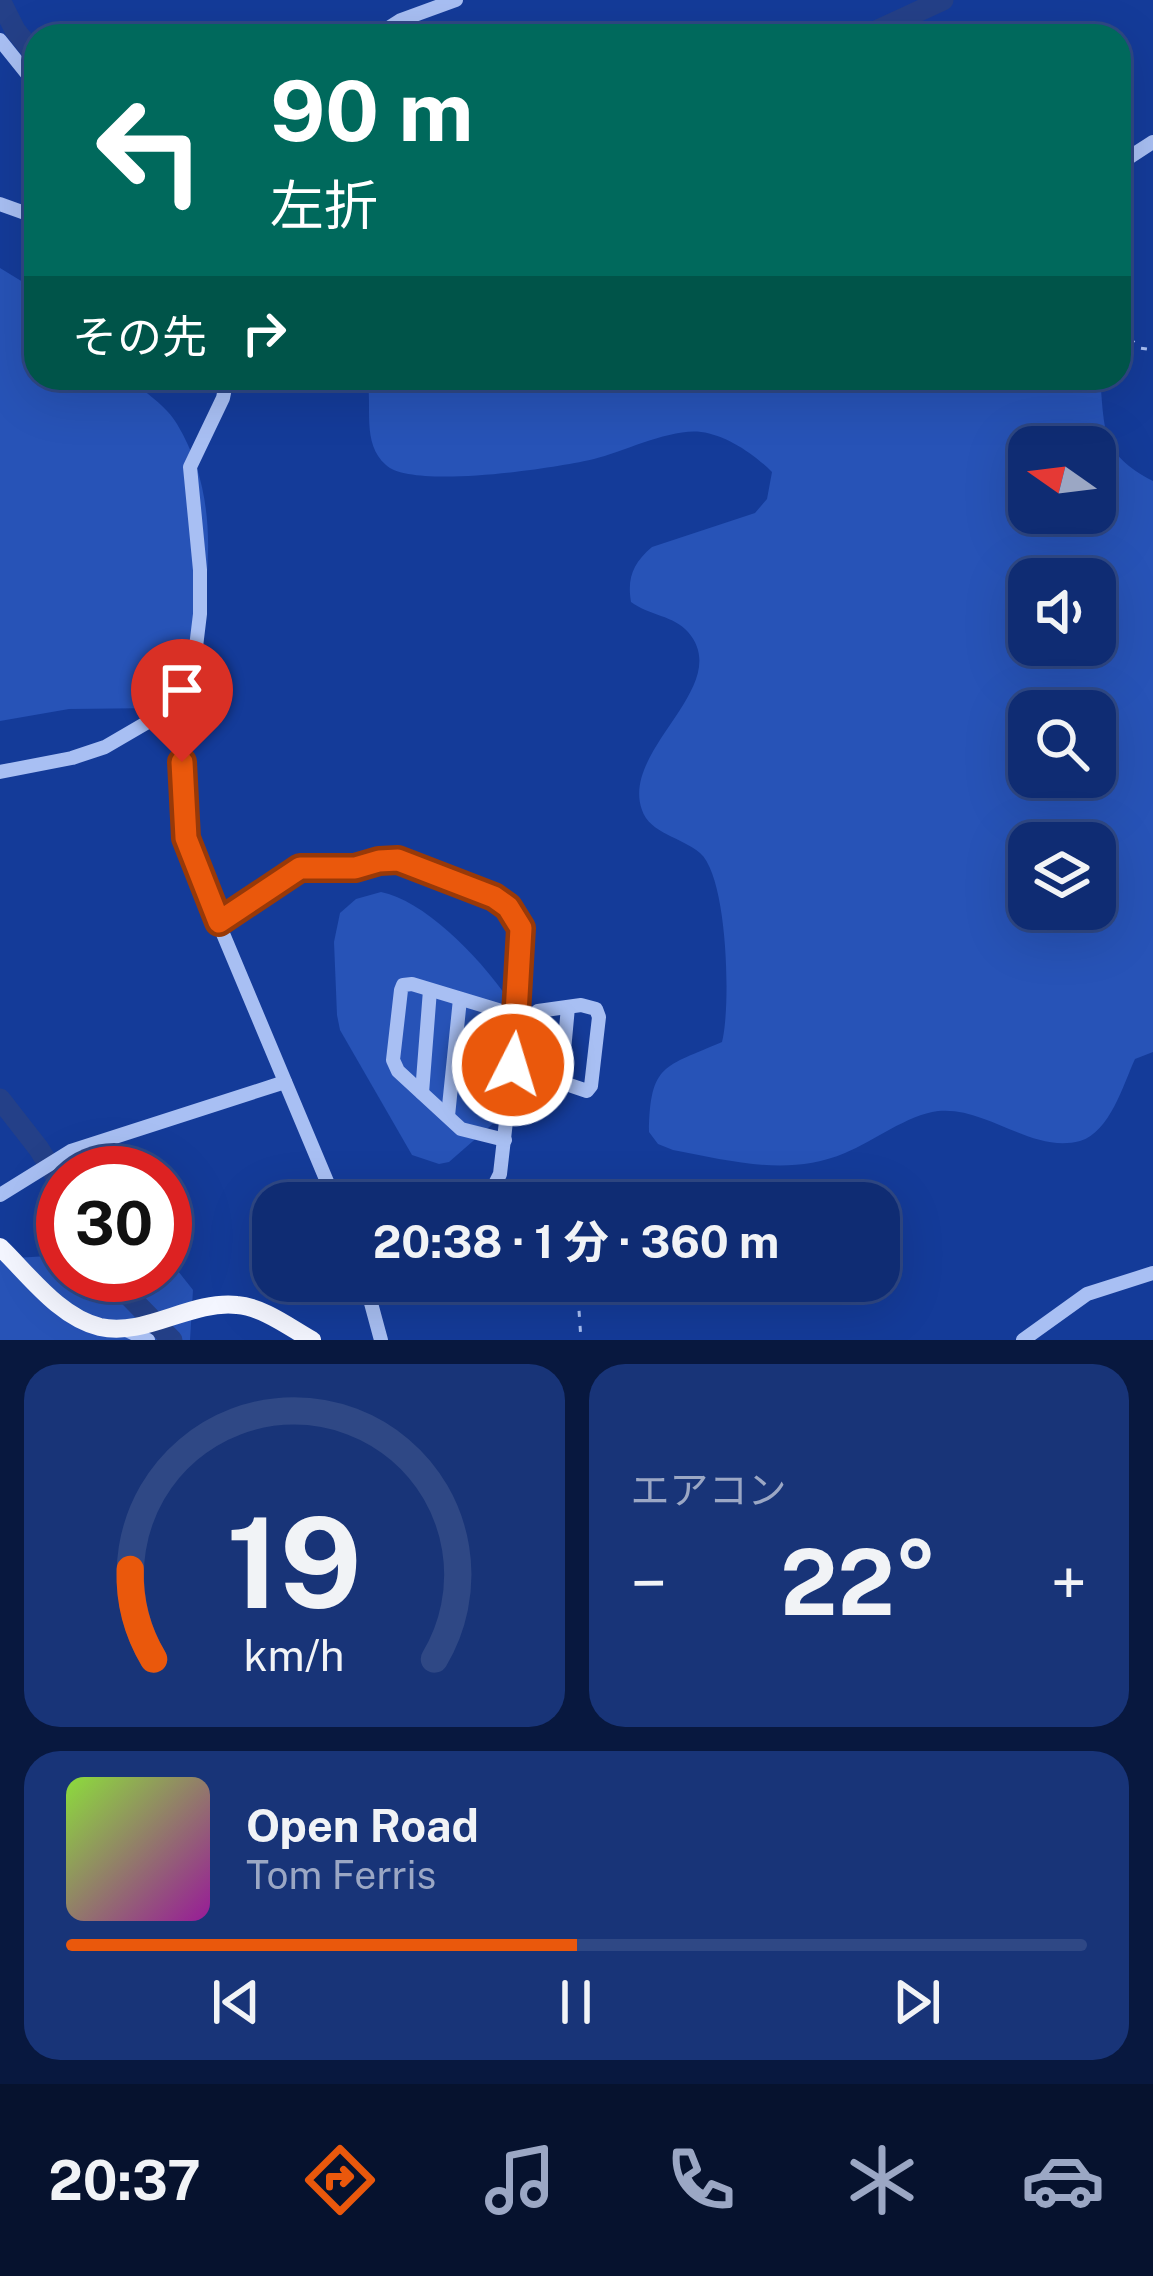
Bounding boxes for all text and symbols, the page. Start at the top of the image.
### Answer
text: 90 m [270,61,473,160]
icon: left [72,72,228,228]
text: 左折 [270,174,378,237]
icon: right [231,300,297,366]
text: その先 [72,310,207,363]
north arrow [1008,426,1116,534]
map controls [1008,426,1116,930]
button: sound [1008,558,1116,666]
pin [131,639,233,762]
icon: arrive [149,657,215,723]
button: search [1008,690,1116,798]
button: layers [1008,822,1116,930]
position arrow [450,1002,576,1128]
speed limit sign: 30 [36,1146,192,1302]
text: 20:38 · 1 分 · 360 m [373,1215,779,1268]
text: エアコン [631,1467,787,1513]
text: 19 [226,1489,362,1636]
text: 22° [780,1529,937,1635]
text: − [631,1544,667,1622]
text: + [1050,1544,1087,1622]
text: km/h [244,1629,345,1680]
text: Open Road [246,1799,479,1852]
text: Tom Ferris [246,1852,436,1898]
icon: previous [203,1969,269,2035]
icon: pause [543,1969,609,2035]
icon: next [884,1969,950,2035]
icon: directions [298,2138,382,2222]
icon: music [478,2138,562,2222]
icon: phone [659,2138,743,2222]
icon: climate [840,2138,924,2222]
icon: car [1021,2138,1105,2222]
text: 20:37 [48,2149,201,2212]

